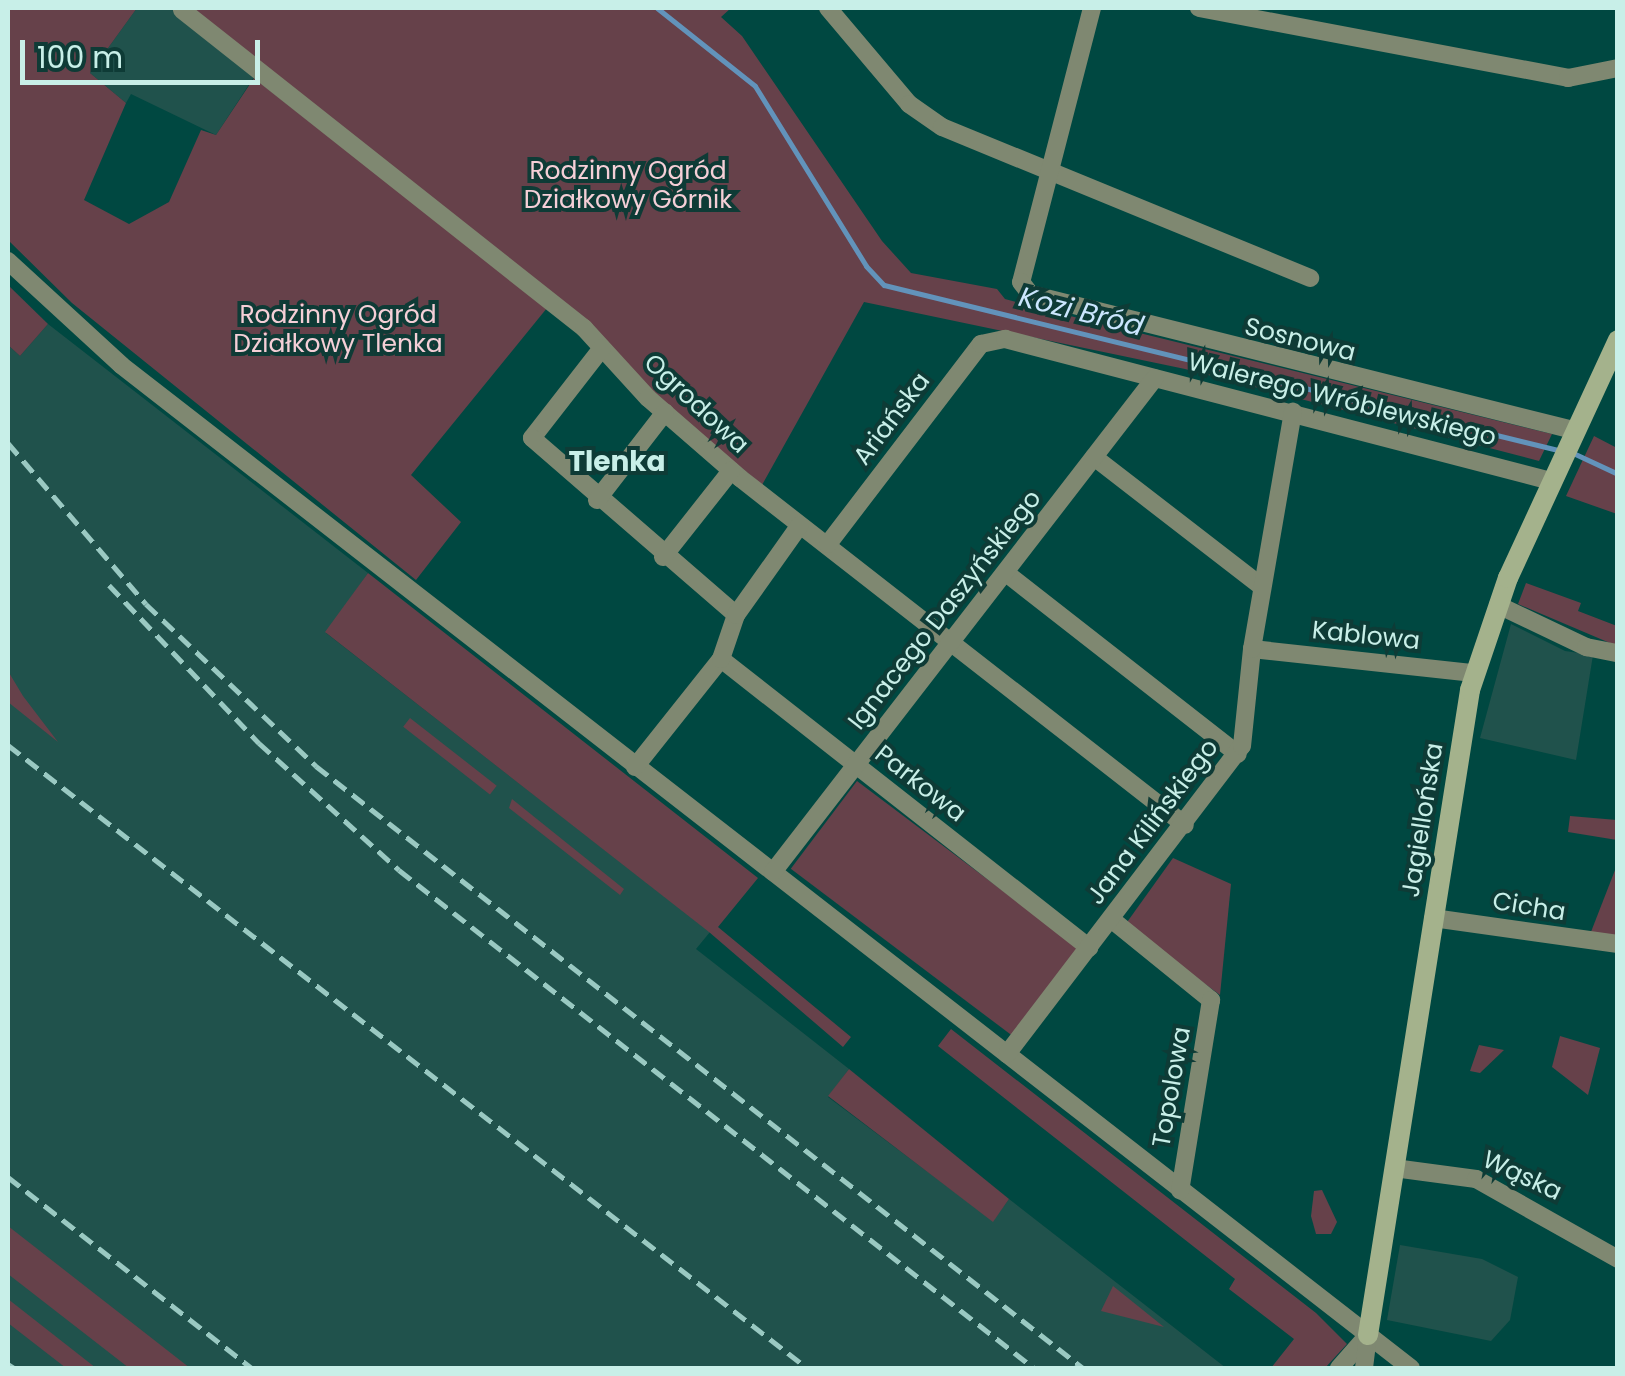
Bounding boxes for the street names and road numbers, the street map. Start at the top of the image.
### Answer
street label: Sosnowa [1241,312,1359,368]
street label: Walerego Wróblewskiego [1185,347,1499,453]
street label: Ogrodowa [637,348,755,460]
street label: Ariańska [848,367,936,471]
street label: Ignacego Daszyńskiego [842,484,1048,736]
street label: Kablowa [1311,615,1421,657]
street label: Jana Kilińskiego [1081,733,1225,911]
street label: Parkowa [869,739,971,829]
street label: Jagiellońska [1396,741,1450,899]
street label: Cicha [1490,886,1568,928]
street label: Topolowa [1147,1024,1197,1150]
street label: Wąska [1478,1145,1566,1207]

